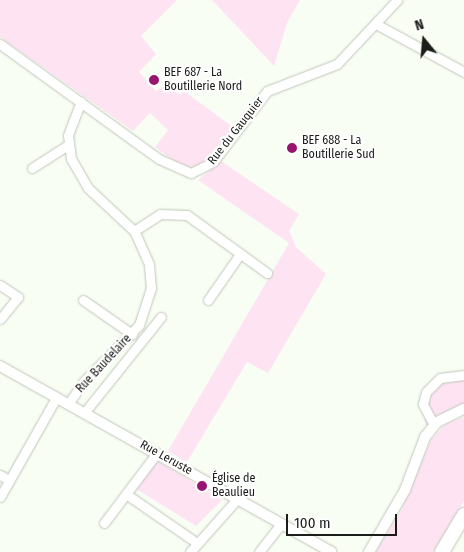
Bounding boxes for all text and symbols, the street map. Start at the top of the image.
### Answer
north arrow [399,15,449,65]
text: N [413,16,426,35]
place label: BEF 687 - La Boutillerie Nord [164,66,242,94]
marker: BEF 687 - La Boutillerie Nord [148,74,160,86]
street label: Rue du Gauquier [205,94,267,168]
place label: BEF 688 - La Boutillerie Sud [302,134,375,162]
marker: BEF 688 - La Boutillerie Sud [286,142,298,154]
street label: Rue Baudelaire [73,332,135,396]
street label: Rue Leruste [137,438,195,478]
place label: Église de Beaulieu [212,472,255,500]
marker: Église de Beaulieu [196,480,208,492]
scale bar [289,504,400,536]
text: 100 m [294,514,331,532]

